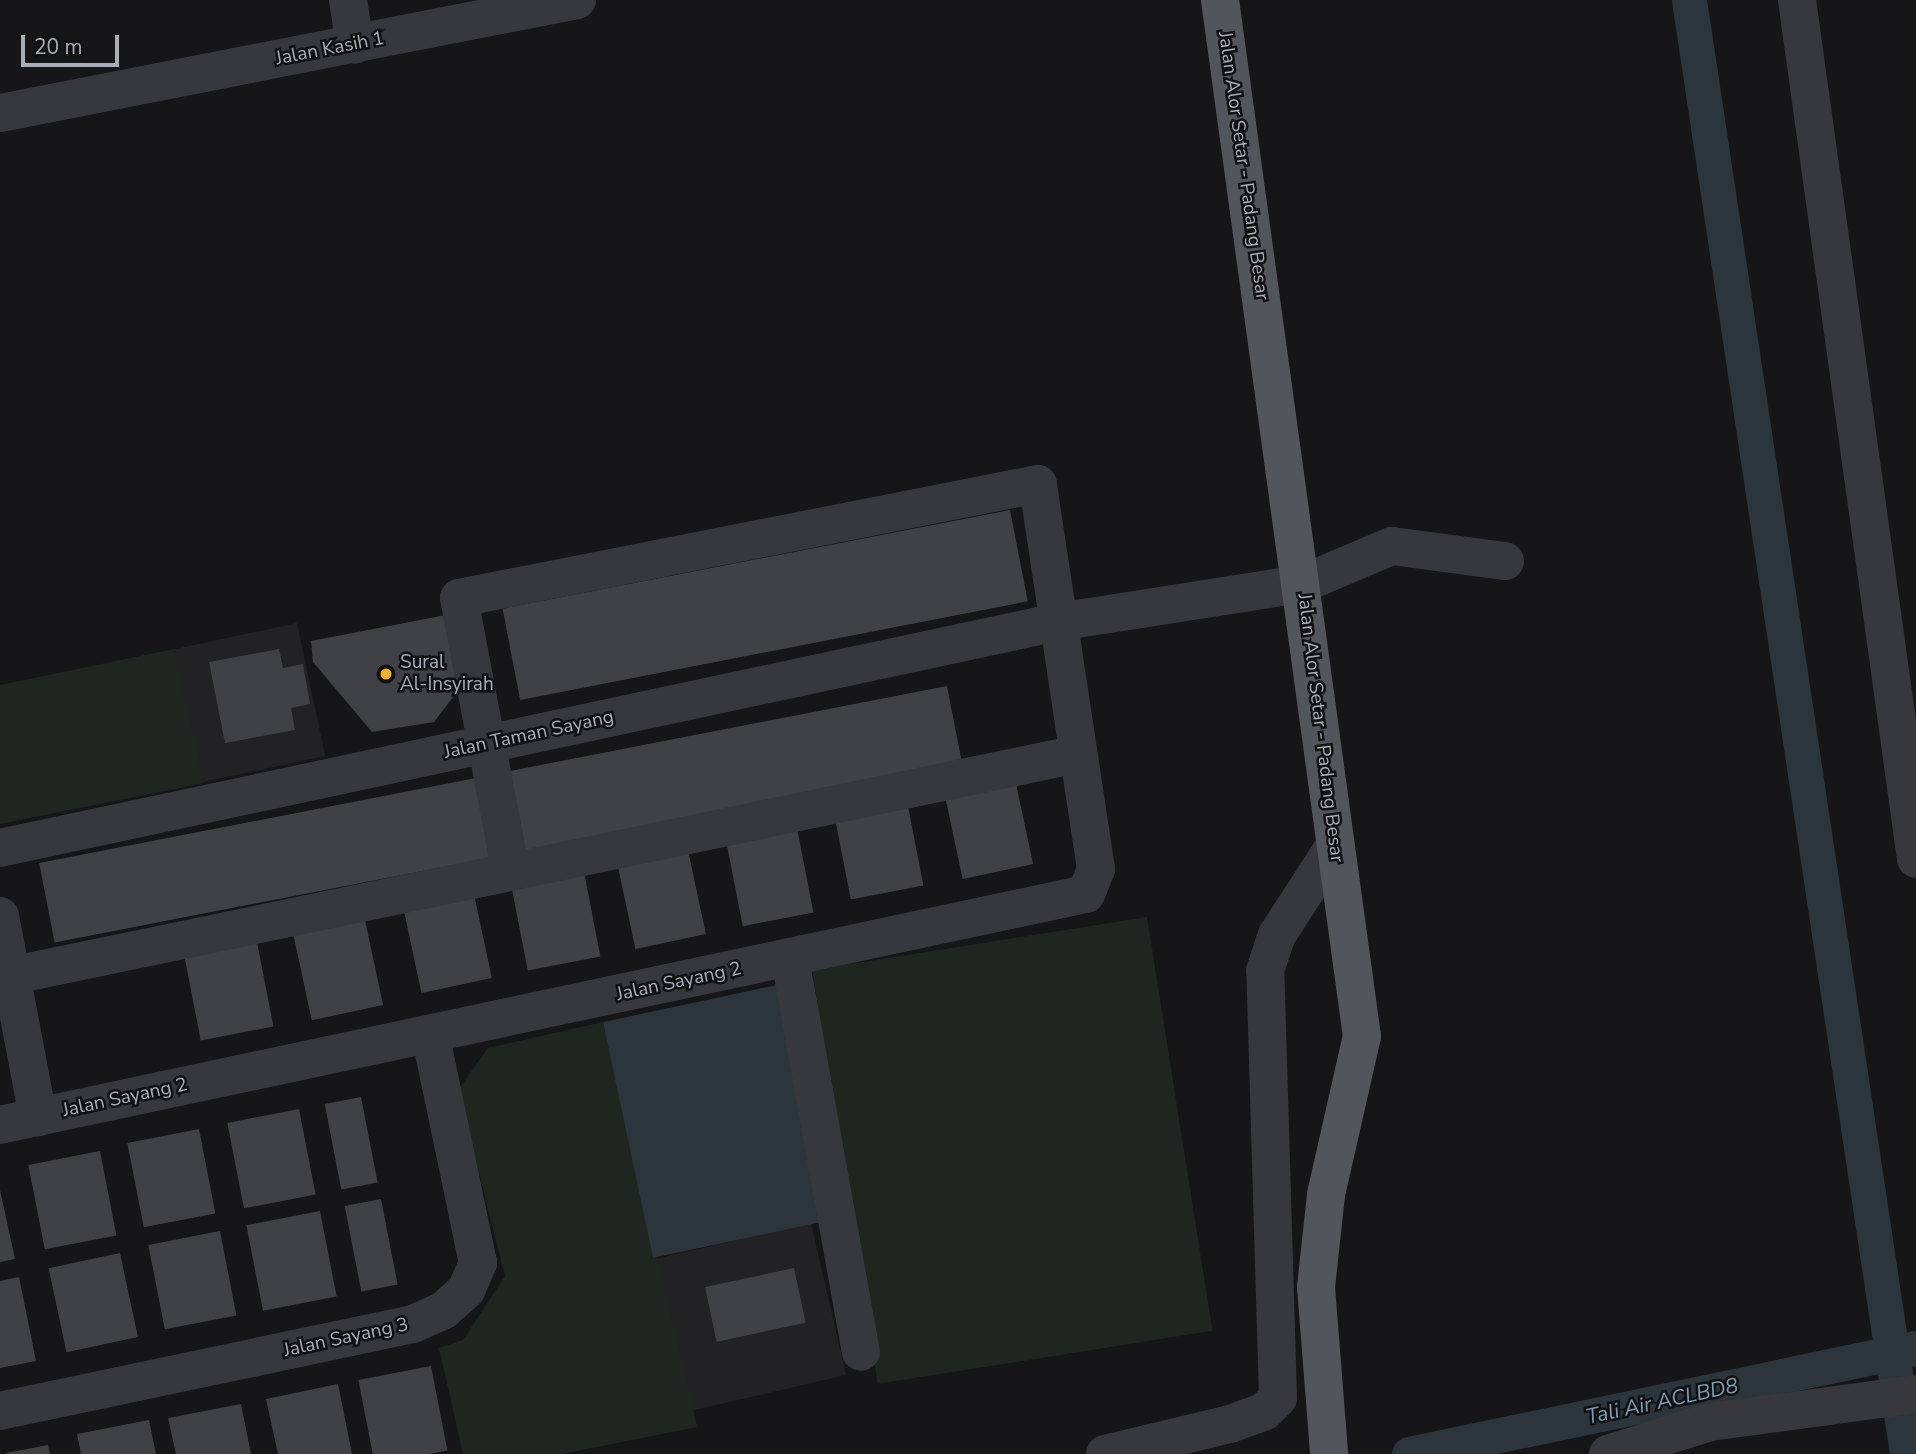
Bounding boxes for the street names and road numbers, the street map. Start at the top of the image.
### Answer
street label: Jalan Kasih 1 [274,27,386,71]
street label: Jalan Alor Setar - Padang Besar [1213,30,1273,302]
street label: Jalan Alor Setar - Padang Besar [1292,592,1348,864]
street label: Jalan Taman Sayang [442,706,616,764]
street label: Jalan Sayang 2 [614,958,744,1006]
street label: Jalan Sayang 2 [60,1074,190,1122]
street label: Jalan Sayang 3 [281,1314,411,1362]

